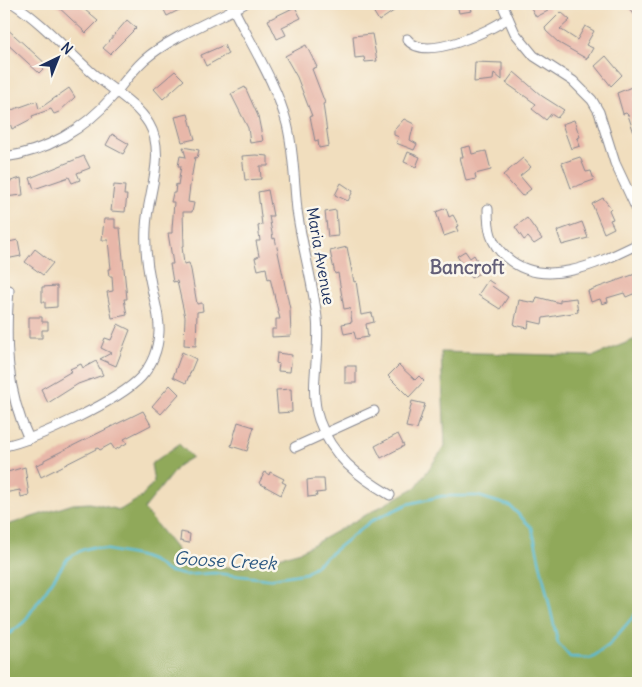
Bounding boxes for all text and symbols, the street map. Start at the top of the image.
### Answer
north arrow [32,32,82,82]
text: N [57,39,77,58]
street label: Maria Avenue [303,206,339,306]
district label: Bancroft [430,255,505,279]
water label: Goose Creek [173,546,279,575]

